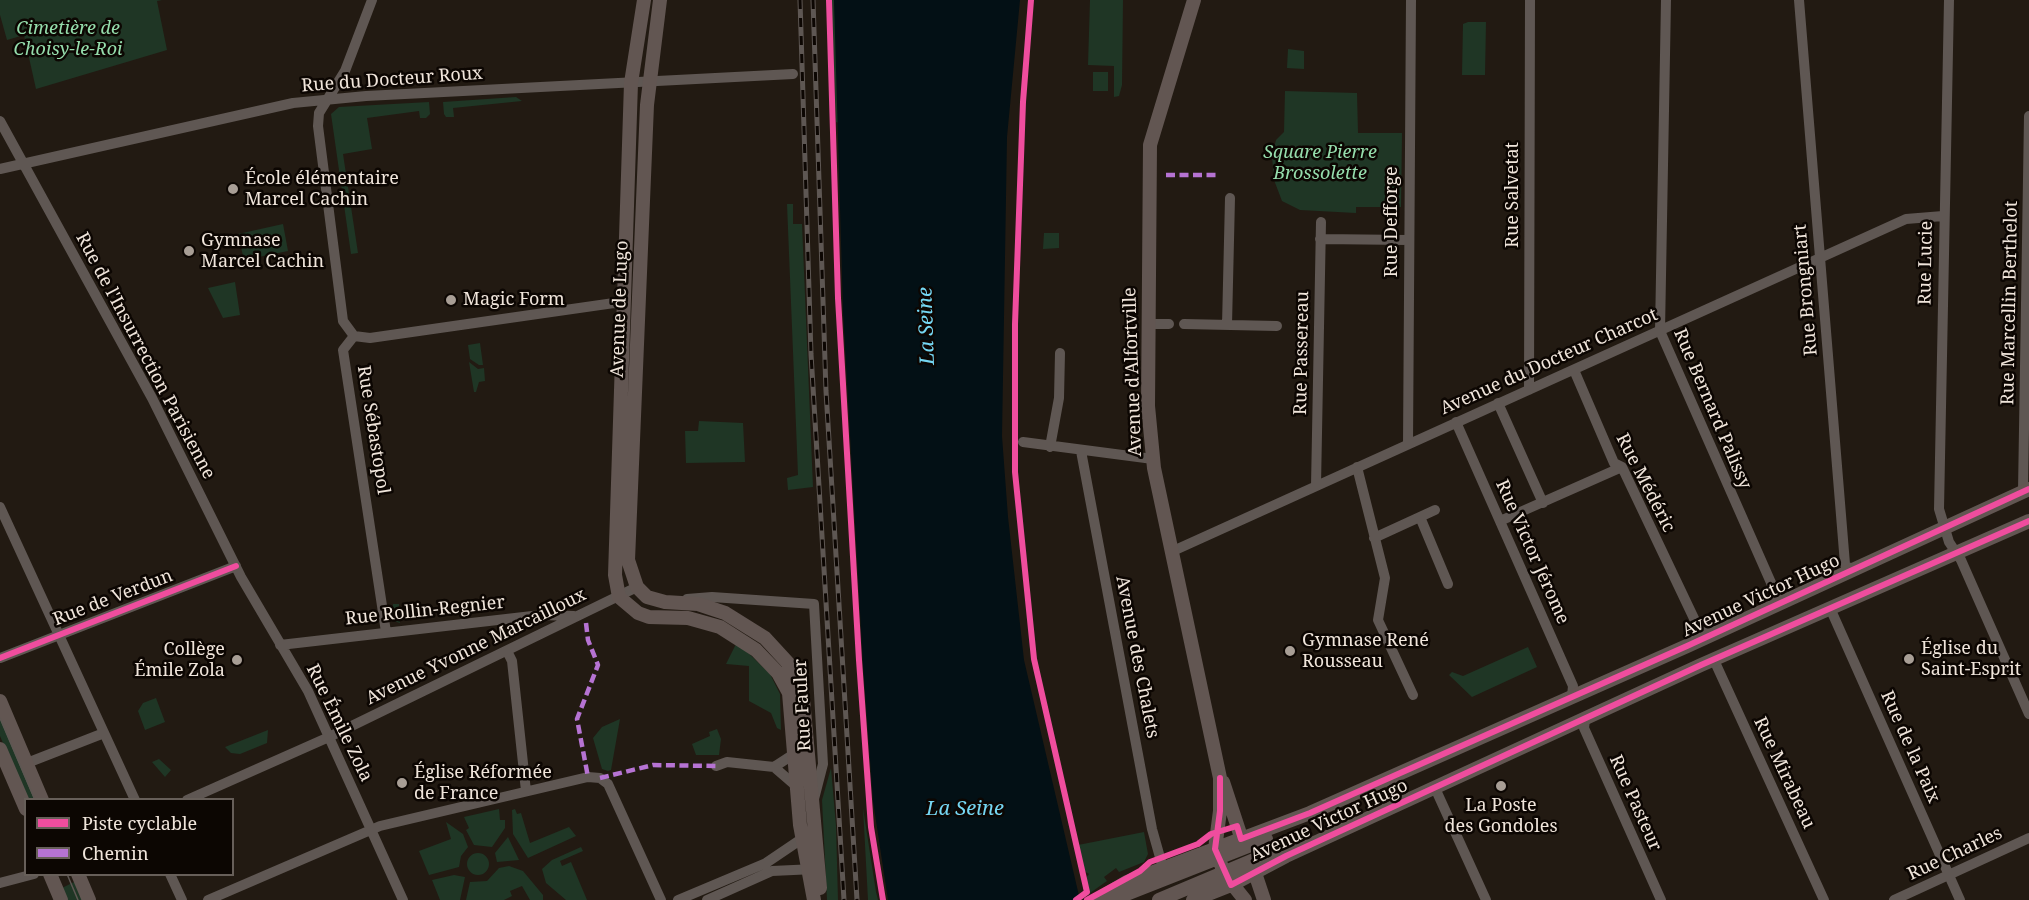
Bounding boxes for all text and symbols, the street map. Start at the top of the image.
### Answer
park label: Cimetière de Choisy-le-Roi [14,18,122,60]
street label: Rue du Docteur Roux [301,63,483,97]
park label: Square Pierre Brossolette [1263,142,1377,184]
street label: Rue Salvetat [1502,142,1524,248]
street label: Rue Defforge [1381,166,1403,278]
place label: École élémentaire Marcel Cachin [245,168,399,210]
marker: École élémentaire Marcel Cachin [226,182,240,196]
street label: Rue Marcellin Berthelot [1997,201,2023,405]
street label: Rue Lucie [1914,221,1938,305]
street label: Rue Brongniart [1789,223,1823,357]
street label: Rue de l'Insurrection Parisienne [71,229,219,483]
place label: Gymnase Marcel Cachin [201,230,324,272]
street label: Avenue de Lugo [607,240,633,378]
marker: Gymnase Marcel Cachin [182,244,196,258]
water label: La Seine [914,287,940,365]
street label: Avenue d'Alfortville [1119,287,1147,457]
place label: Magic Form [463,289,565,311]
street label: Rue Passereau [1290,291,1314,415]
marker: Magic Form [444,293,458,307]
street label: Avenue du Docteur Charcot [1437,304,1661,420]
street label: Rue Bernard Palissy [1668,326,1756,492]
street label: Rue Sébastopol [352,364,394,496]
street label: Rue Médéric [1611,430,1679,536]
street label: Rue Victor Jérome [1490,476,1574,628]
street label: Avenue Victor Hugo [1679,550,1843,642]
street label: Rue de Verdun [50,565,176,631]
street label: Avenue des Chalets [1111,574,1163,740]
street label: Avenue Yvonne Marcailloux [362,584,590,710]
street label: Rue Rollin-Regnier [344,592,506,630]
place label: Gymnase René Rousseau [1302,630,1429,672]
place label: Église du Saint-Esprit [1921,638,2021,680]
place label: Collège Émile Zola [134,639,225,682]
marker: Gymnase René Rousseau [1283,644,1297,658]
marker: Église du Saint-Esprit [1902,652,1916,666]
marker: Collège Émile Zola [230,653,244,667]
street label: Rue Fauler [790,658,816,752]
street label: Rue Émile Zola [301,661,377,785]
street label: Rue de la Paix [1876,688,1944,806]
street label: Rue Mirabeau [1749,714,1819,832]
street label: Rue Pasteur [1604,752,1666,854]
place label: Église Réformée de France [414,762,552,804]
street label: Avenue Victor Hugo [1247,775,1411,867]
marker: Église Réformée de France [395,776,409,790]
marker: La Poste des Gondoles [1494,779,1508,793]
place label: La Poste des Gondoles [1444,795,1558,838]
water label: La Seine [926,797,1004,821]
legend [24,798,234,876]
text: Piste cyclable [82,811,197,835]
street label: Rue Charles [1904,823,2006,885]
text: Chemin [82,841,149,865]

